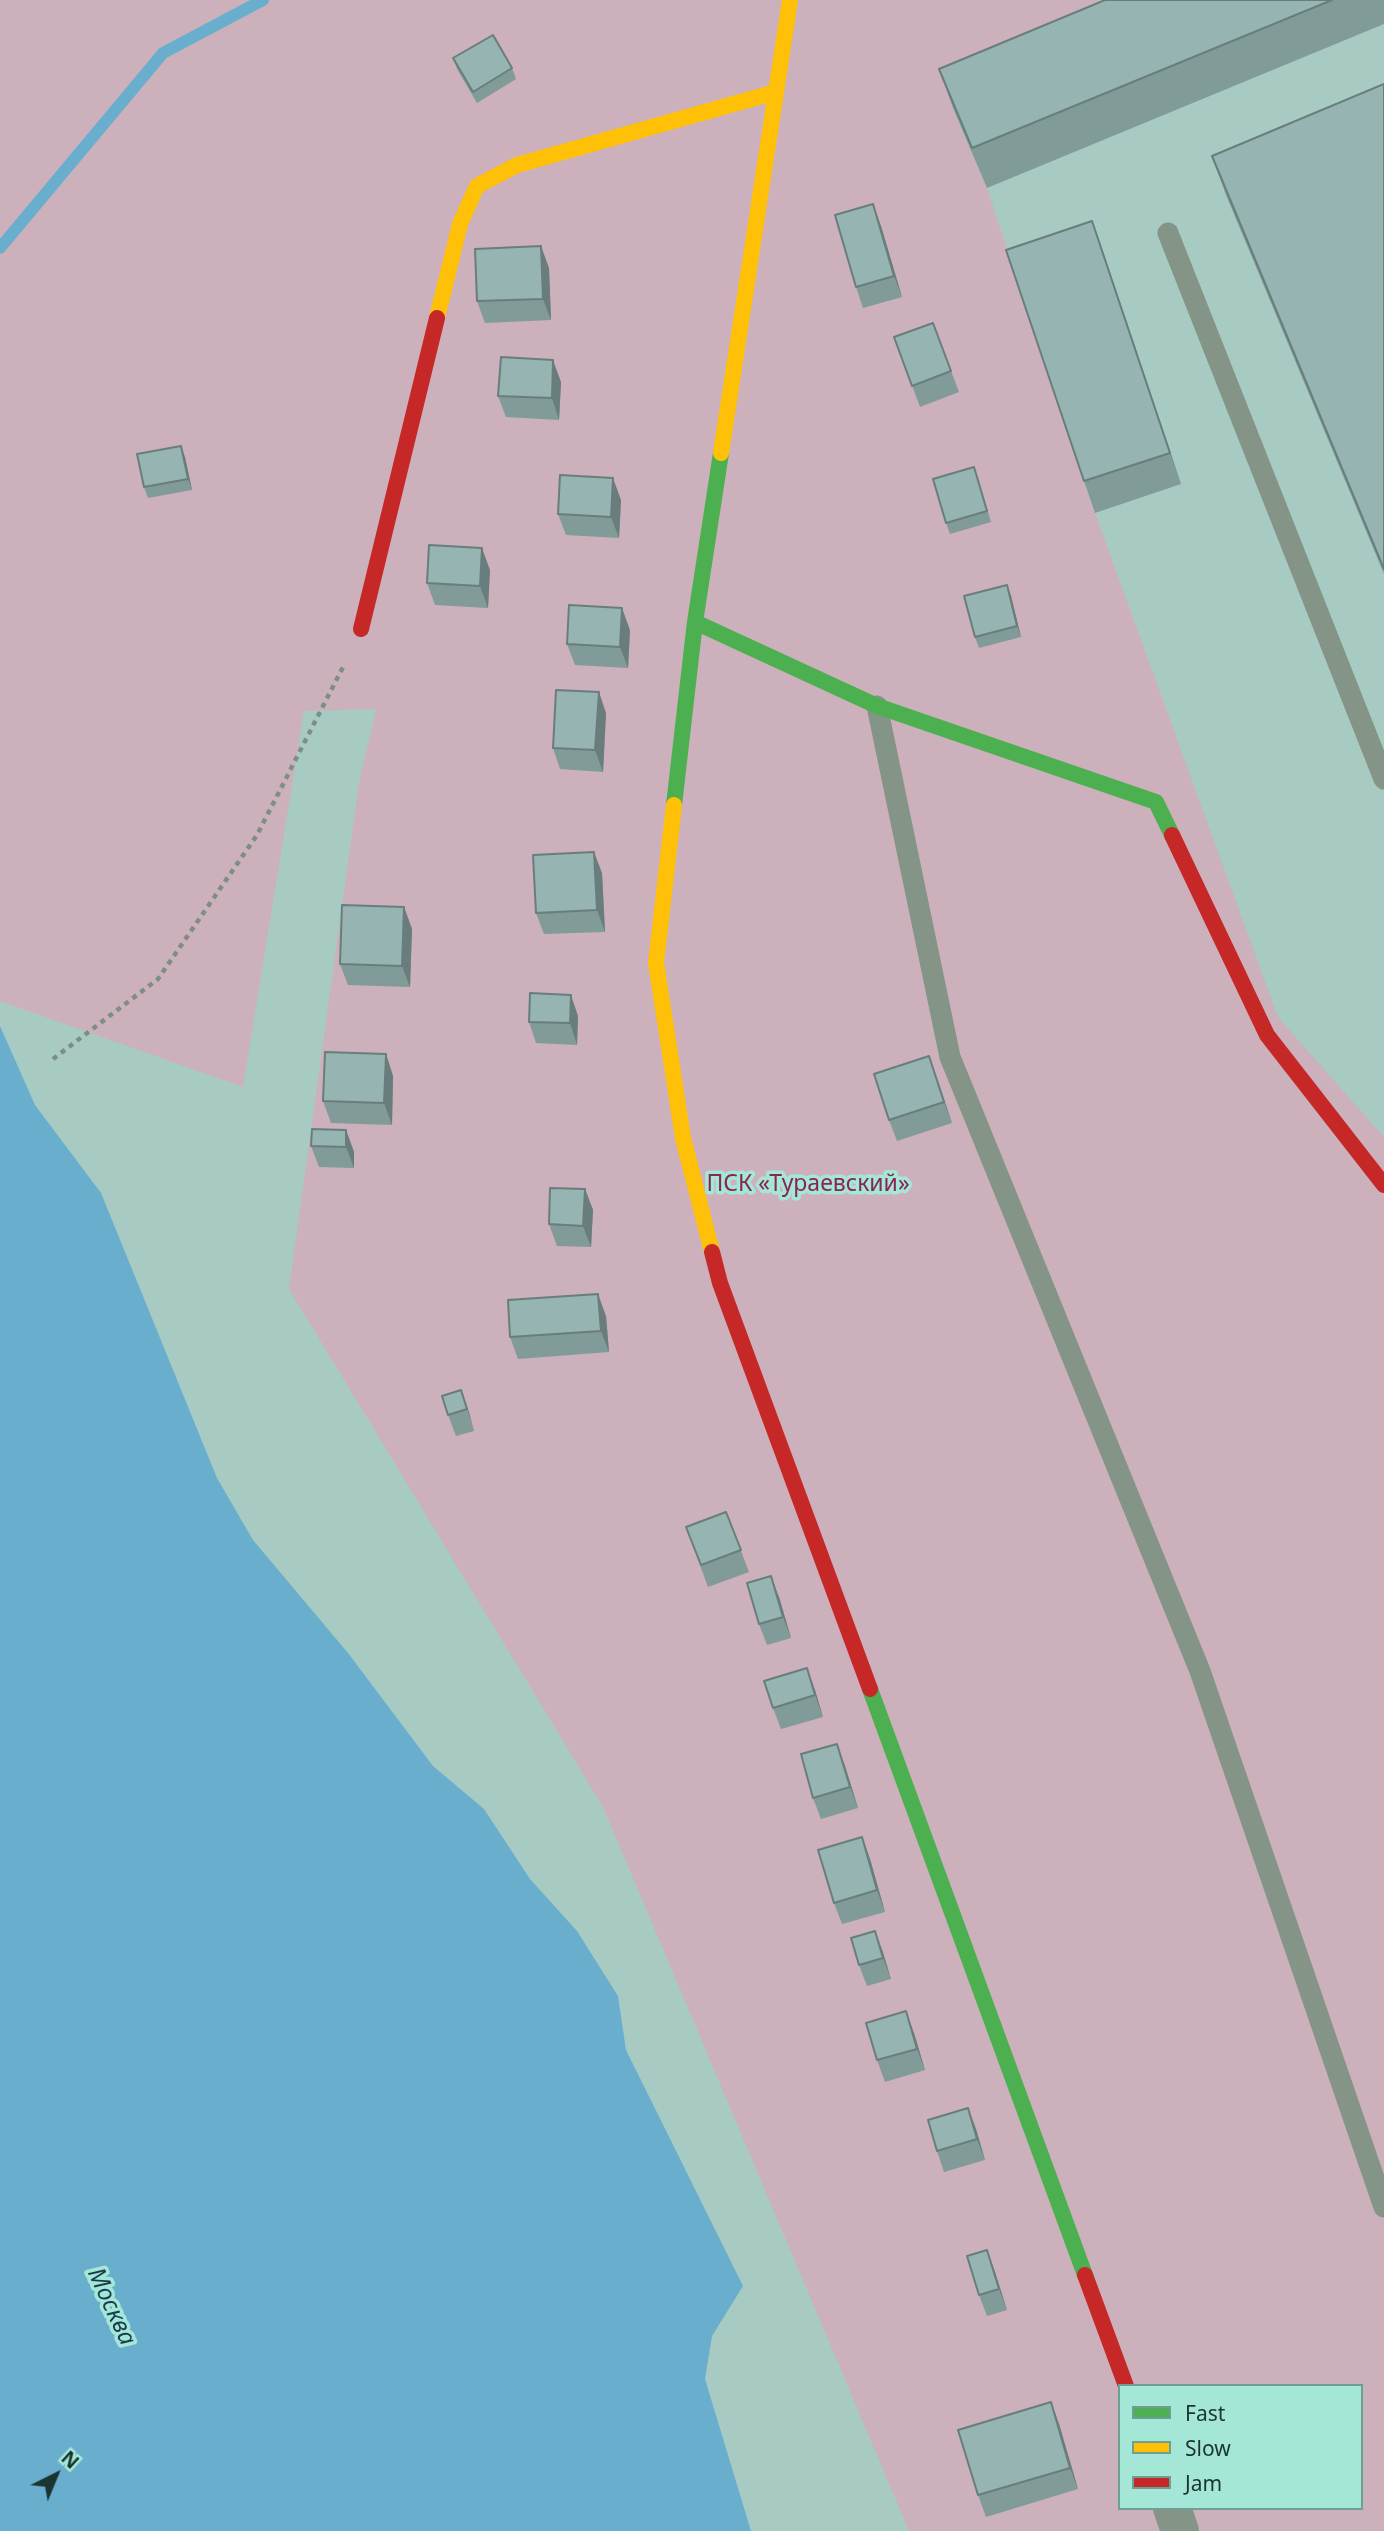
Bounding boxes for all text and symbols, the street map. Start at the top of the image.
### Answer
park label: ПСК «Тураевский» [706,1170,910,1198]
water label: Москва [81,2264,141,2350]
legend [1118,2384,1363,2510]
text: Fast [1185,2399,1225,2427]
text: Slow [1185,2434,1231,2462]
north arrow [21,2440,91,2510]
text: N [56,2445,85,2474]
text: Jam [1185,2469,1222,2497]

